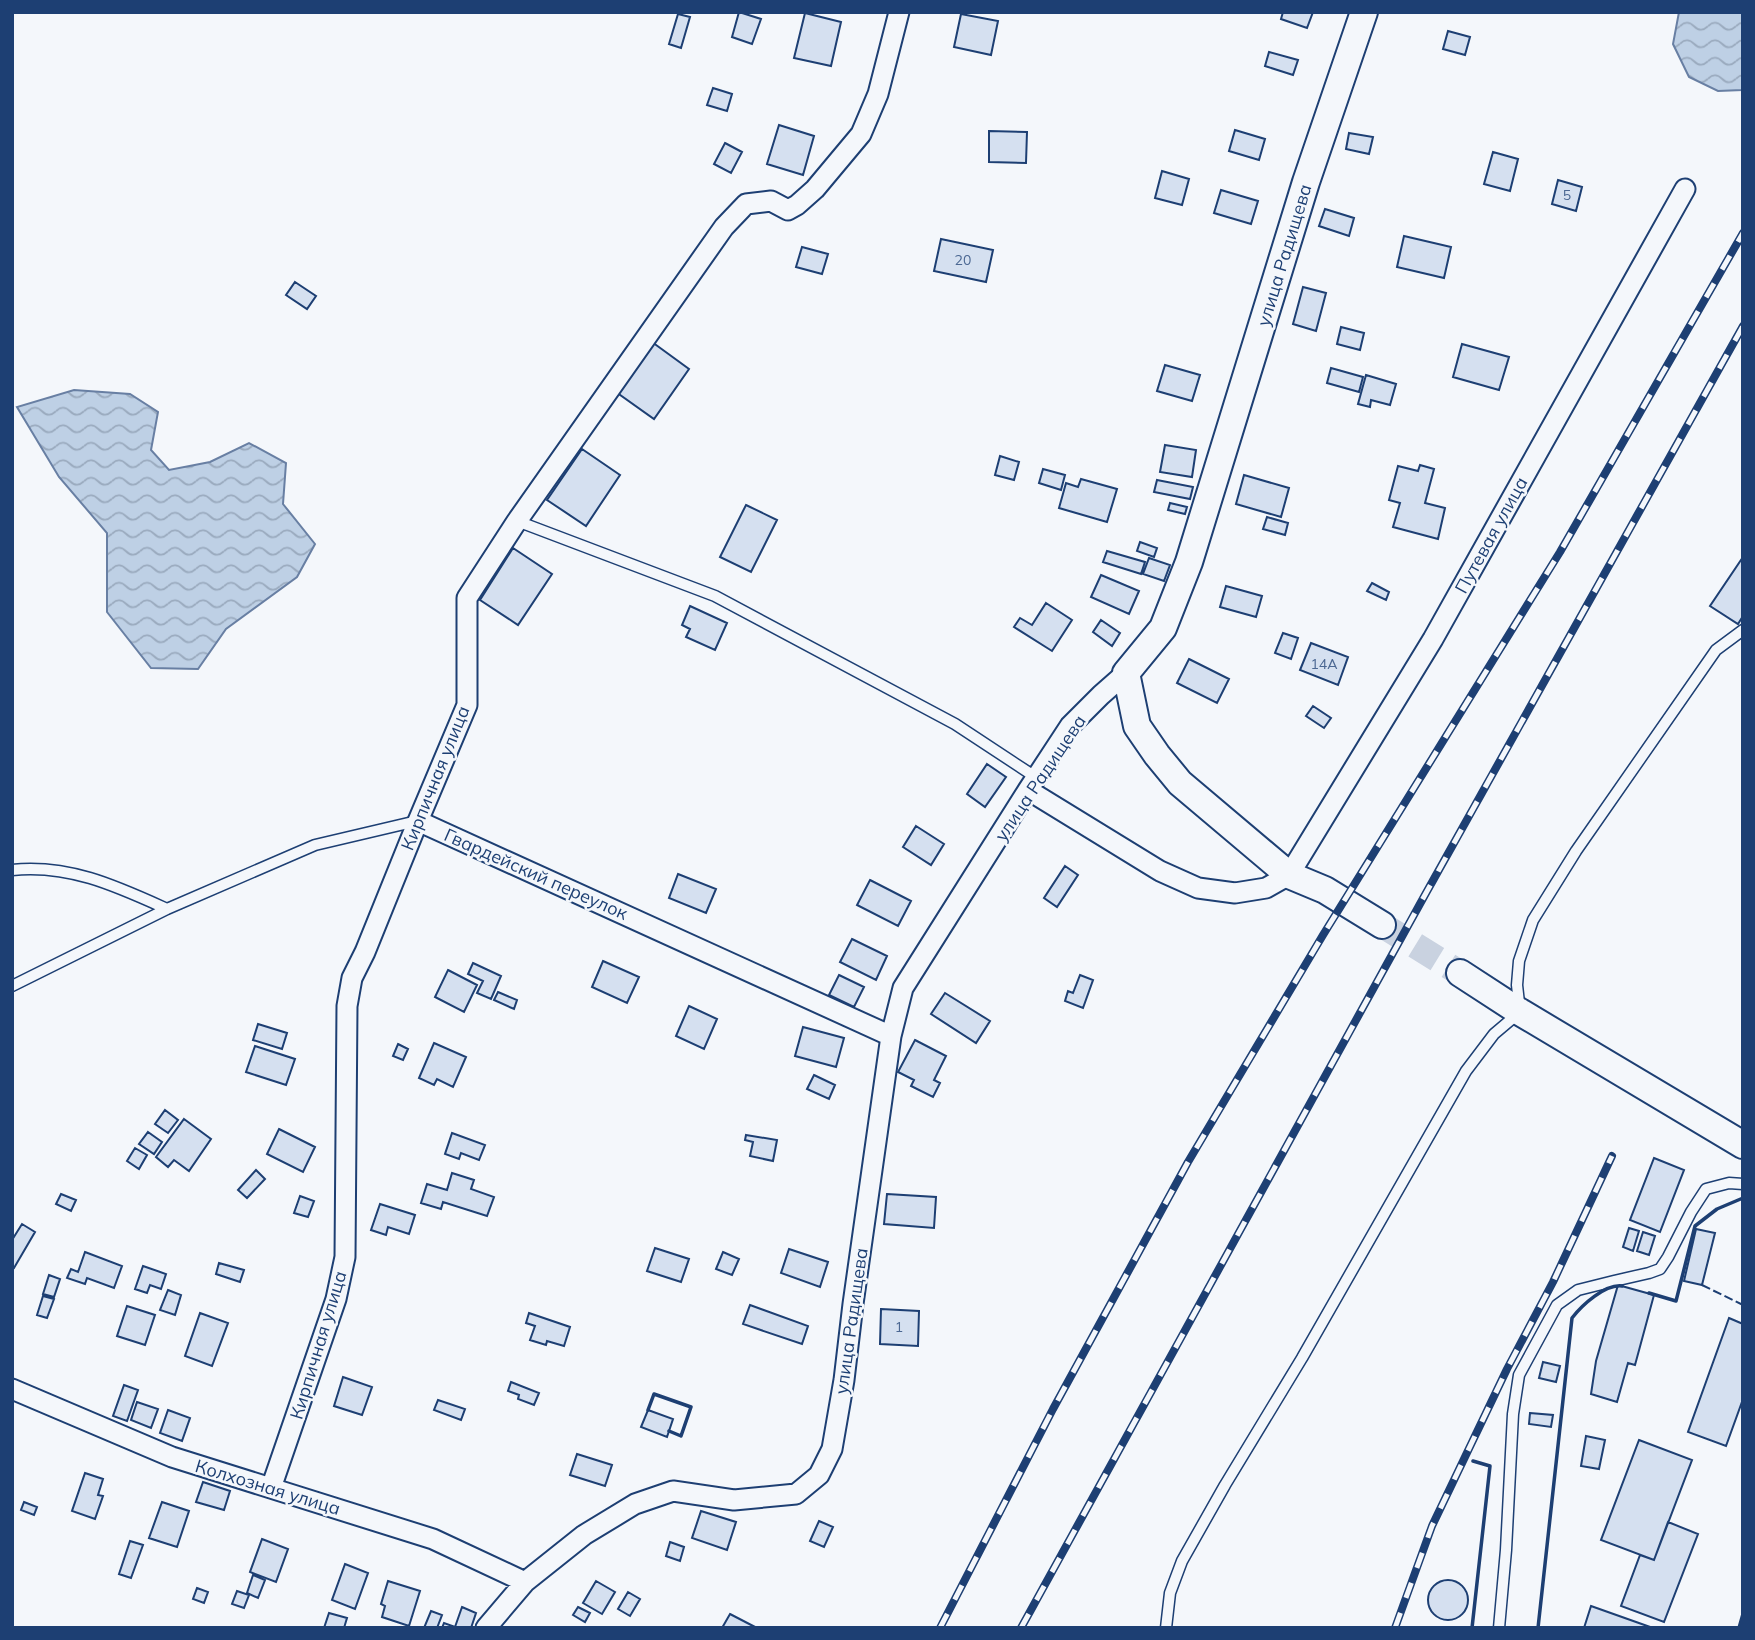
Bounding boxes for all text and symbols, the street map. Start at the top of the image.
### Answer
street label: улица Радищева [1251,181,1317,329]
house number: 5 [1563,186,1571,204]
house number: 20 [955,251,971,269]
street label: Путевая улица [1449,473,1533,597]
house number: 14А [1310,655,1338,673]
street label: Кирпичная улица [396,702,474,854]
street label: улица Радищева [989,710,1091,846]
street label: Гвардейский переулок [441,823,632,925]
street label: улица Радищева [829,1246,873,1396]
street label: Кирпичная улица [285,1268,351,1422]
house number: 1 [895,1318,903,1336]
street label: Колхозная улица [193,1454,343,1520]

